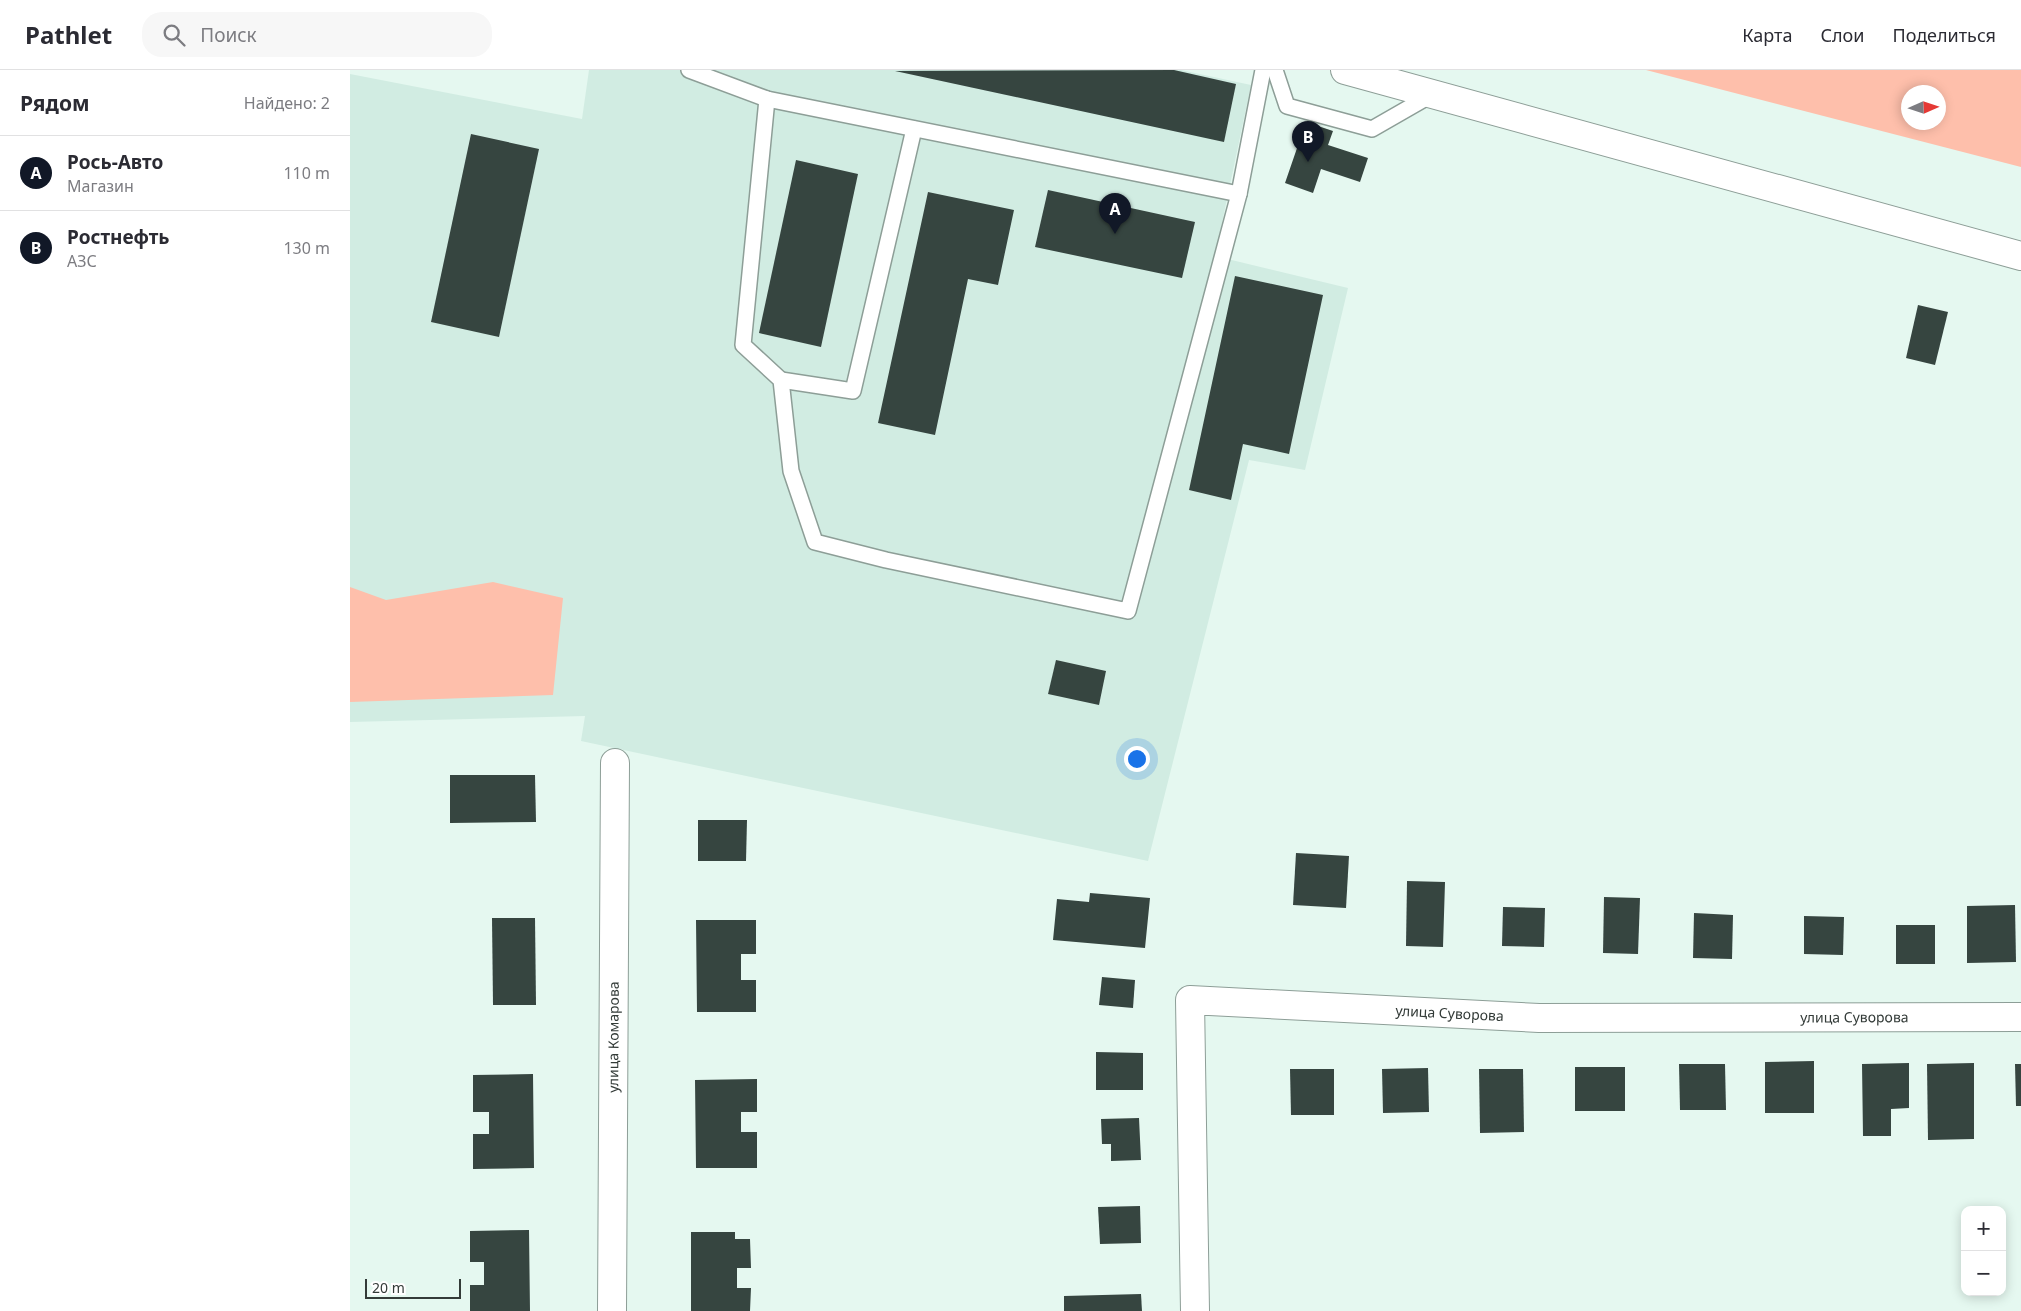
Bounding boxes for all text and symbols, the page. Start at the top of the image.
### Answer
search box [142,12,492,57]
text: Pathlet [25,18,112,51]
icon: search [160,21,188,49]
text: Поиск [200,22,257,48]
text: Карта [1742,23,1792,47]
text: Слои [1820,23,1864,47]
text: Поделиться [1892,23,1996,47]
north arrow [1901,85,1946,130]
text: Рядом [20,89,90,117]
text: Найдено: 2 [244,92,330,114]
pin: B [1292,121,1324,162]
text: Рось-Авто [67,149,163,175]
text: A [30,162,42,184]
text: 110 m [283,162,330,184]
text: Магазин [67,175,134,197]
pin: A [1099,193,1131,234]
text: Ростнефть [67,224,170,250]
text: B [31,237,41,259]
text: 130 m [283,237,330,259]
text: АЗС [67,250,97,272]
your location [1124,746,1150,772]
street label: улица Комарова [603,981,623,1093]
street label: улица Суворова [1395,1001,1504,1025]
street label: улица Суворова [1800,1007,1909,1026]
map controls [1961,1206,2006,1296]
button: + [1961,1206,2006,1251]
button: − [1961,1251,2006,1296]
scale bar [365,1276,461,1299]
text: 20 m [372,1278,405,1297]

